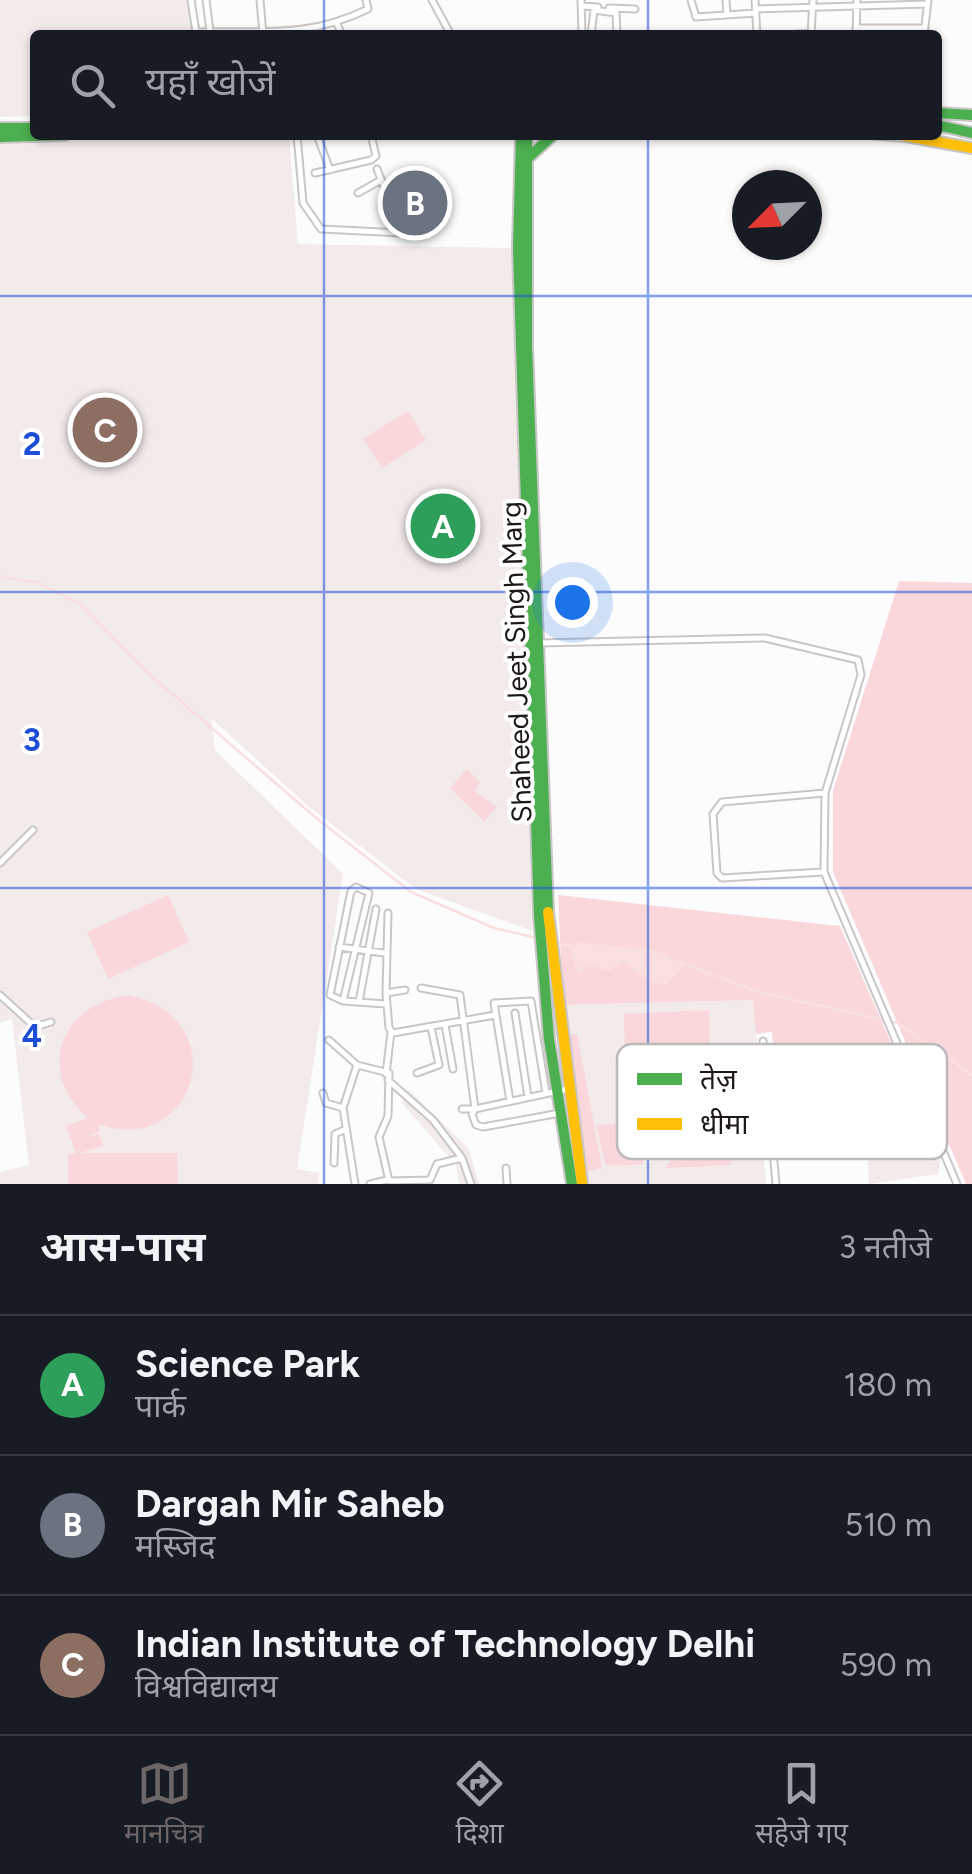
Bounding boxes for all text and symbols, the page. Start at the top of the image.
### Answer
search box [30,30,942,140]
icon: search [65,58,120,113]
text: यहाँ खोजें [145,59,276,105]
pin: B [382,166,448,240]
north arrow [732,170,822,260]
pin: C [72,392,138,468]
text: 2 [23,425,41,463]
pin: A [410,488,476,564]
street label: Shaheed Jeet Singh Marg [493,501,539,823]
your location [547,577,598,628]
text: 3 [23,721,41,759]
text: 4 [22,1017,42,1055]
legend [617,1044,947,1159]
text: तेज़ [700,1062,738,1096]
text: धीमा [700,1107,749,1141]
text: आस-पास [40,1221,205,1272]
text: 3 नतीजे [839,1228,932,1266]
text: Science Park [135,1341,360,1387]
text: A [61,1366,84,1404]
text: 180 m [843,1366,932,1404]
text: पार्क [135,1387,186,1425]
text: Dargah Mir Saheb [135,1481,445,1527]
text: B [63,1506,82,1544]
text: 510 m [845,1506,932,1544]
text: मस्जिद [135,1527,216,1565]
text: Indian Institute of Technology Delhi [135,1621,755,1667]
text: C [61,1646,84,1684]
text: 590 m [840,1646,932,1684]
text: विश्वविद्यालय [135,1667,278,1705]
tab: मानचित्र [124,1756,204,1854]
tab: दिशा [452,1756,507,1854]
tab: सहेजे गए [755,1756,848,1854]

